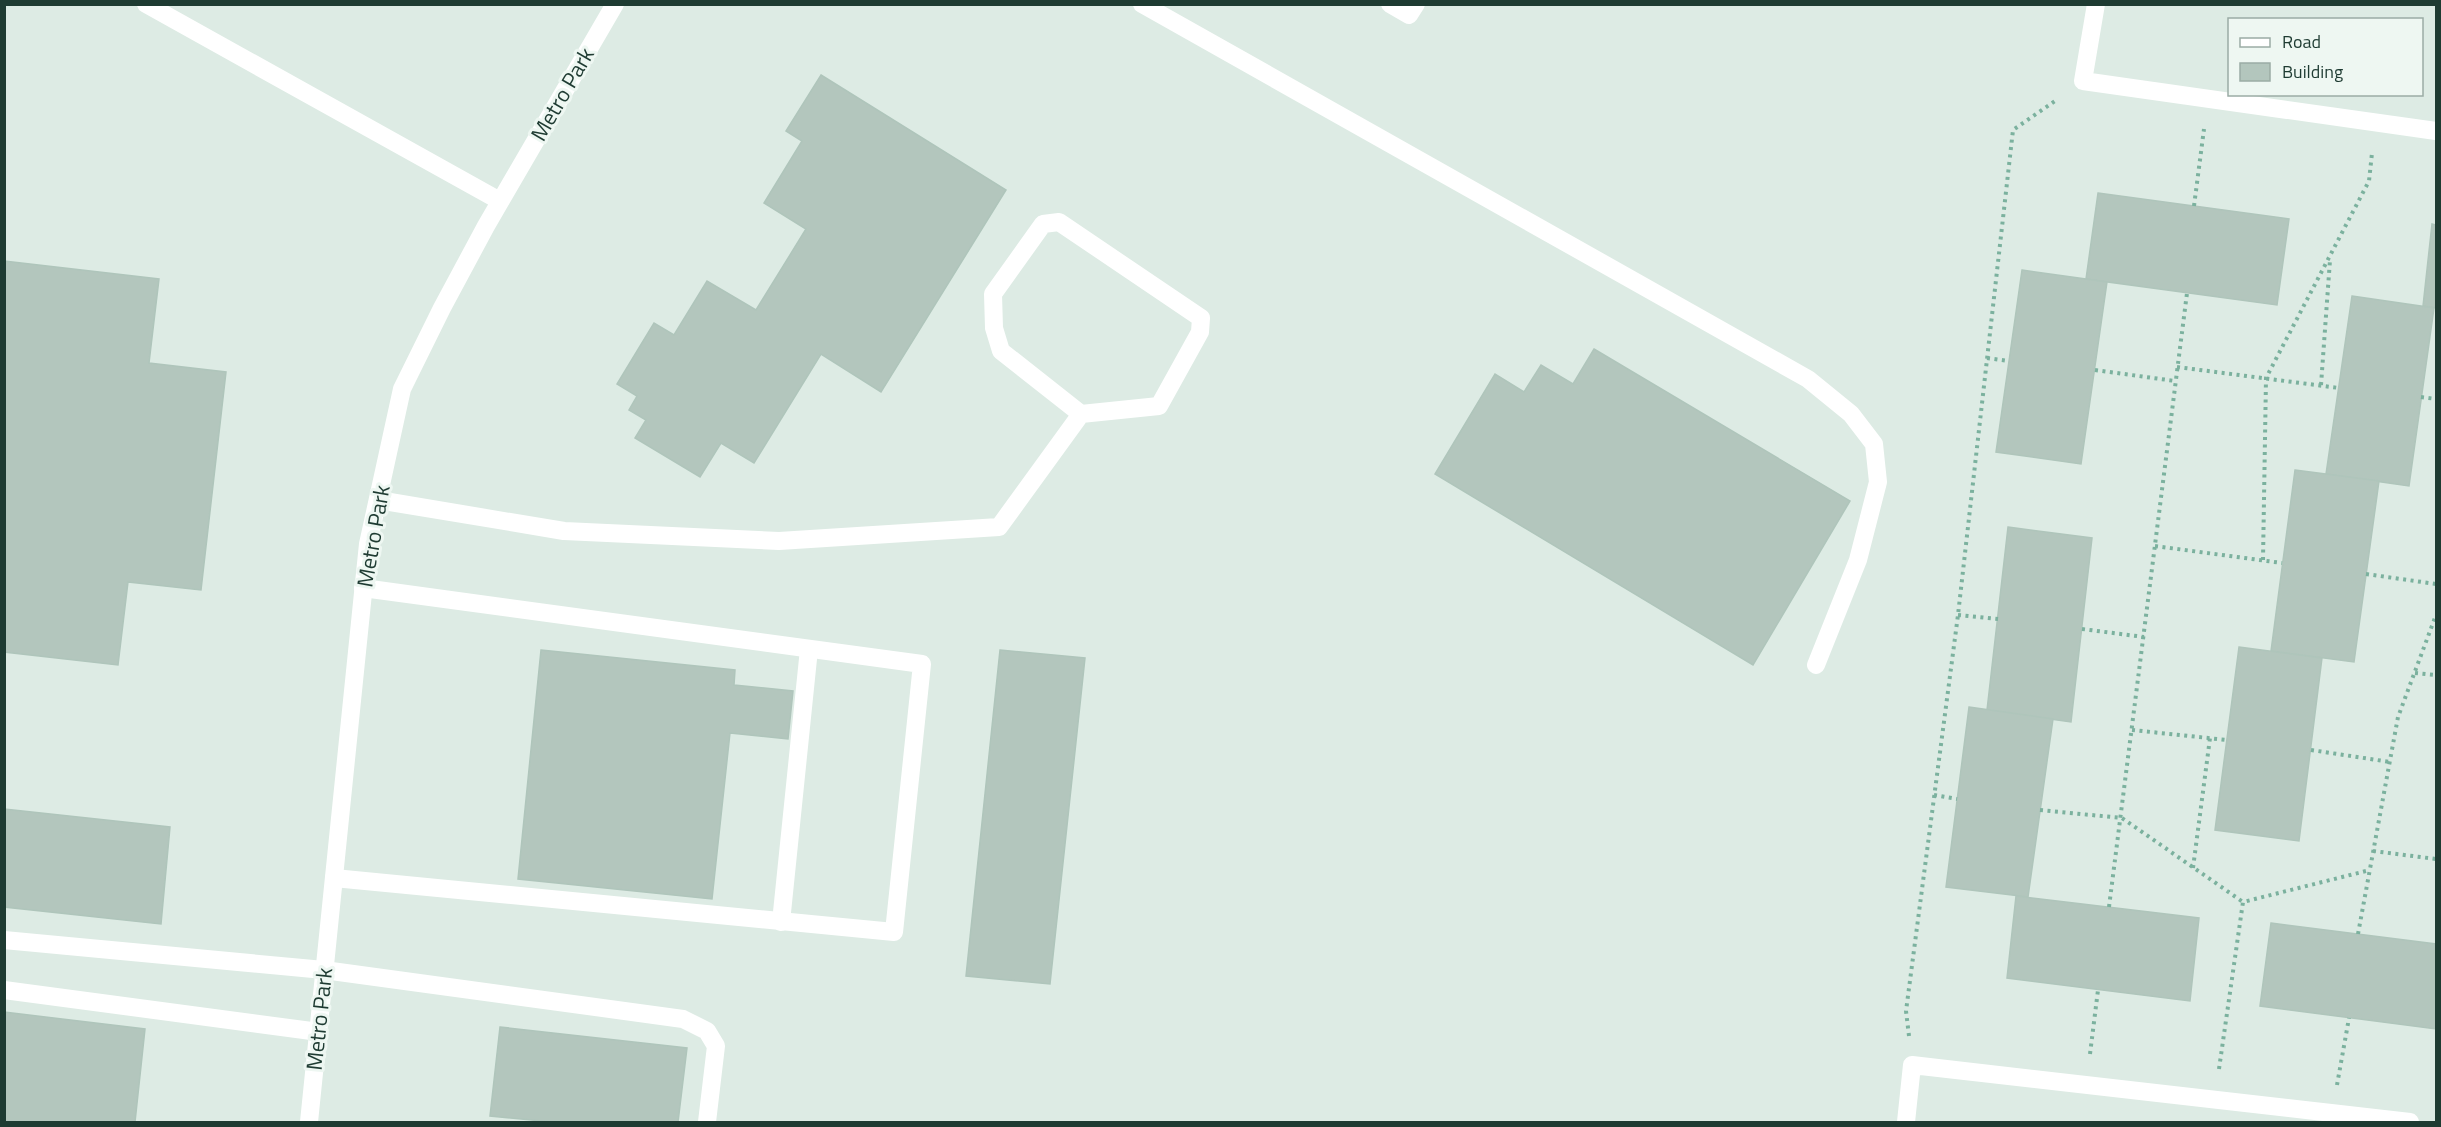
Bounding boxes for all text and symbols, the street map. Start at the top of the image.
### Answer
legend [2228,18,2423,96]
text: Road [2282,28,2321,55]
street label: Metro Park [522,40,603,147]
text: Building [2282,58,2343,85]
street label: Metro Park [347,482,399,590]
street label: Metro Park [297,966,341,1072]

